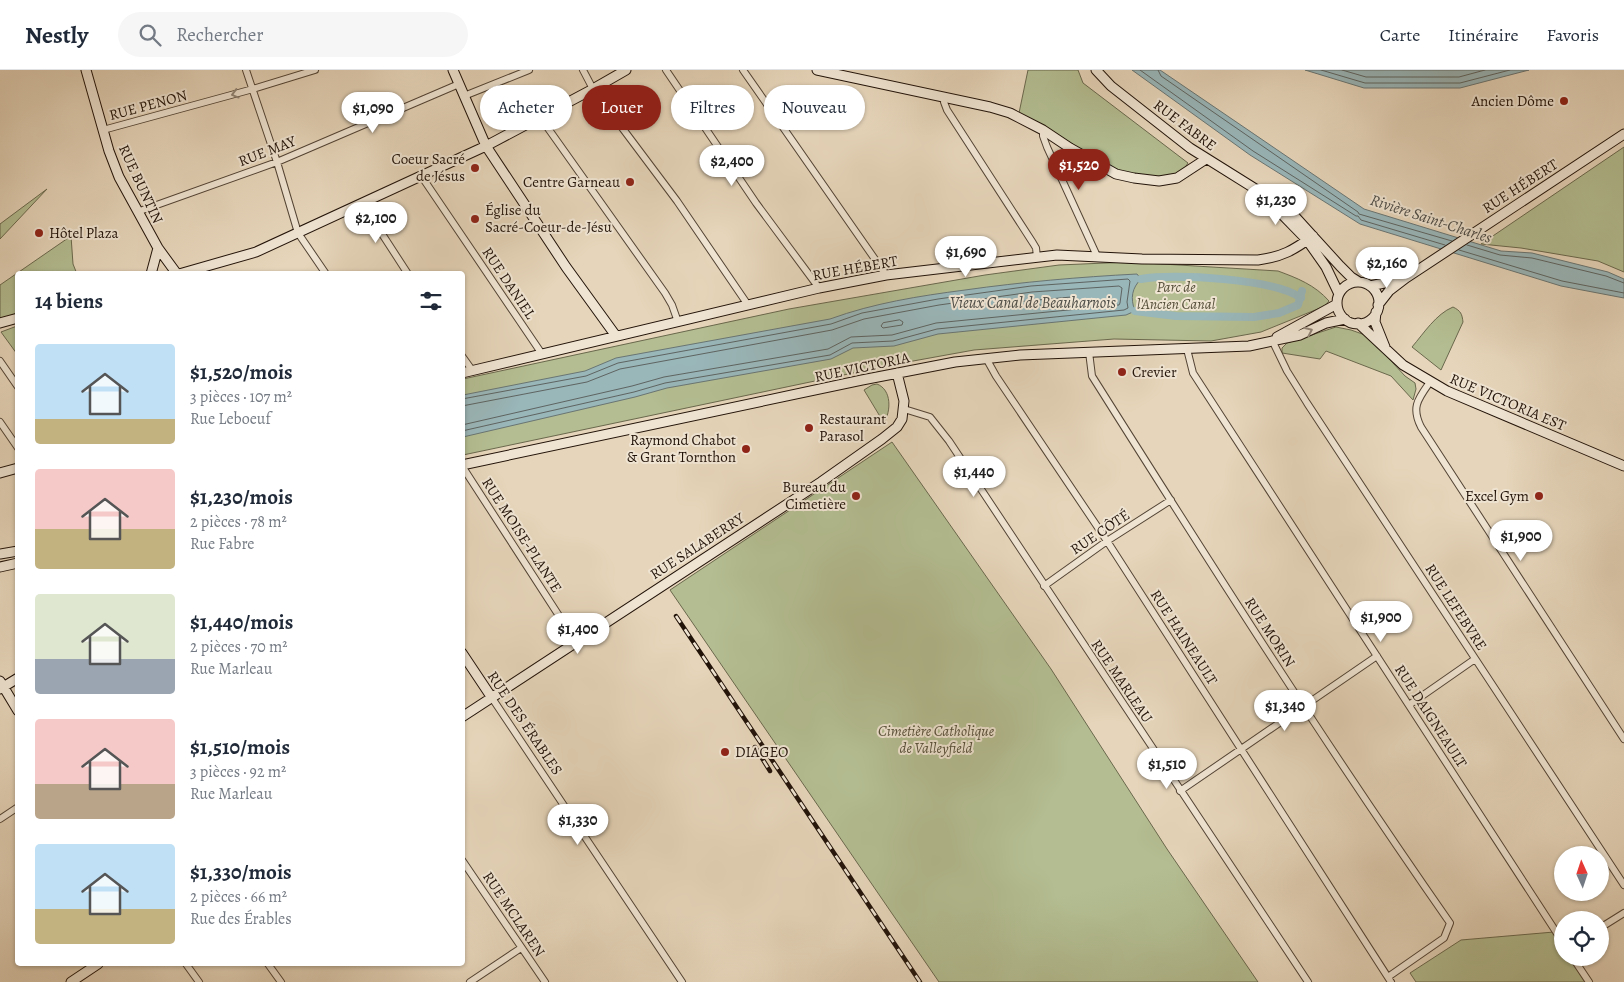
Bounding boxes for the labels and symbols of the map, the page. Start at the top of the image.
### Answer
street label: RUE PENON [107,85,189,125]
one-way arrow [231,89,240,99]
place label: Ancien Dôme [1471,91,1554,111]
pin: $1,090 [332,92,414,134]
street label: RUE FABRE [1149,95,1221,155]
marker: Ancien Dôme [1558,95,1570,107]
street label: RUE MAY [235,131,299,171]
street label: RUE BUNTIN [114,141,168,227]
pin: $2,400 [691,144,773,187]
pin: $1,520 [1038,148,1120,191]
place label: Coeur Sacré de Jésus [392,149,465,186]
street label: RUE HÉBERT [1478,154,1562,218]
marker: Coeur Sacré de Jésus [469,162,481,174]
place label: Centre Garneau [523,172,621,192]
marker: Centre Garneau [624,176,636,188]
pin: $1,230 [1235,184,1317,226]
water label: Rivière Saint-Charles [1368,189,1495,249]
place label: Église du Sacré-Coeur-de-Jésu [485,200,613,237]
pin: $2,100 [335,202,417,244]
marker: Église du Sacré-Coeur-de-Jésu [469,213,481,225]
place label: Hôtel Plaza [49,223,119,243]
marker: Hôtel Plaza [33,227,45,239]
pin: $1,690 [925,236,1007,278]
street label: RUE DANIEL [478,243,541,323]
pin: $2,160 [1346,246,1428,289]
street label: RUE HÉBERT [811,251,900,285]
park label: Parc de l'Ancien Canal [1137,277,1216,314]
water label: Vieux Canal de Beauharnois [950,292,1117,314]
one-way arrow [1304,326,1313,337]
street label: RUE VICTORIA [813,347,911,387]
place label: Crevier [1132,362,1177,382]
marker: Crevier [1116,366,1128,378]
street label: RUE VICTORIA EST [1447,368,1570,436]
place label: Restaurant Parasol [819,409,886,446]
marker: Restaurant Parasol [803,422,815,434]
place label: Raymond Chabot & Grant Tornthon [627,430,736,467]
marker: Raymond Chabot & Grant Tornthon [740,443,752,455]
pin: $1,440 [933,456,1015,498]
street label: RUE MOISE-PLANTE [477,474,567,596]
place label: Bureau du Cimetière [782,477,847,514]
place label: Excel Gym [1465,486,1530,506]
marker: Bureau du Cimetière [850,490,862,502]
marker: Excel Gym [1533,490,1545,502]
street label: RUE CÔTÉ [1066,505,1134,559]
street label: RUE SALABERRY [646,508,749,584]
pin: $1,900 [1480,520,1562,562]
street label: RUE LEFEBVRE [1420,560,1492,654]
street label: RUE HAINEAULT [1146,585,1223,689]
street label: RUE MORIN [1240,593,1300,671]
pin: $1,900 [1340,600,1422,643]
pin: $1,400 [537,612,619,655]
street label: RUE MARLEAU [1087,635,1157,727]
street label: RUE DAIGNEAULT [1390,661,1472,772]
street label: RUE DES ÉRABLES [483,667,567,779]
pin: $1,340 [1244,690,1326,732]
park label: Cimetière Catholique de Valleyfield [878,721,995,758]
place label: DIAGEO [735,742,788,762]
marker: DIAGEO [719,746,731,758]
pin: $1,510 [1126,748,1208,790]
pin: $1,330 [537,804,619,846]
north arrow [1554,846,1609,901]
street label: RUE MCLAREN [478,868,550,961]

